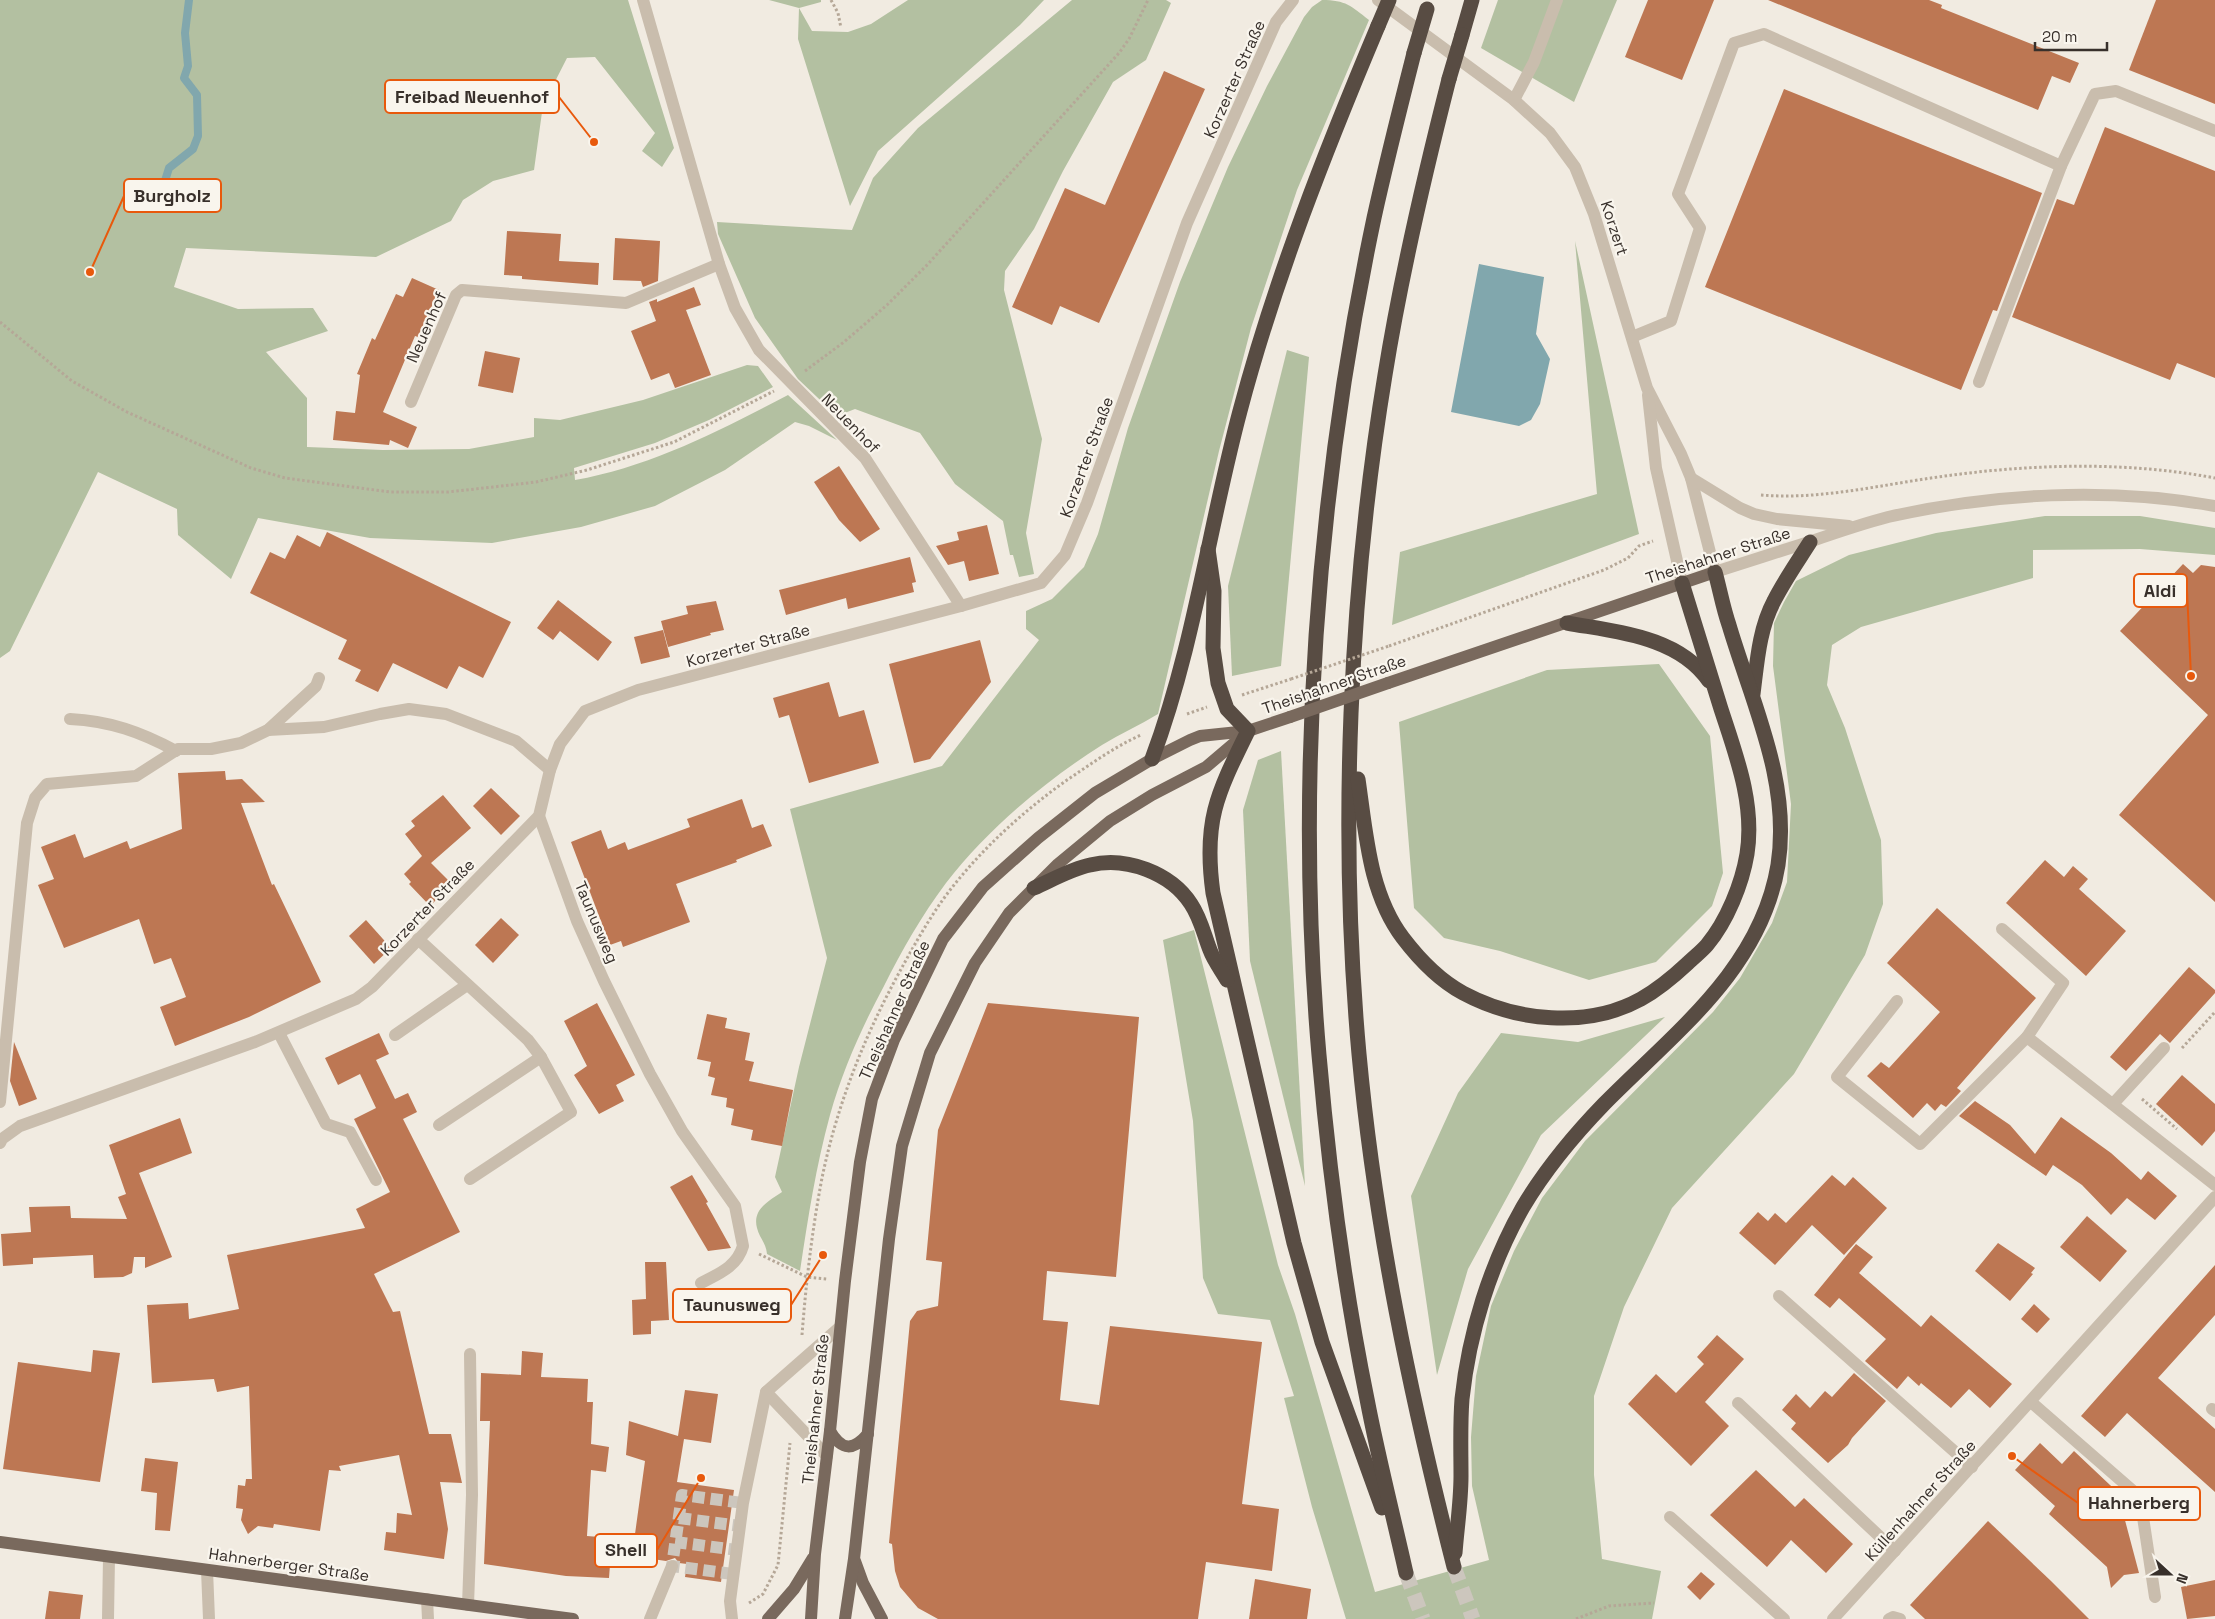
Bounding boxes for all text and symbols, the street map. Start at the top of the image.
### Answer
street label: Korzerter Straße [1199,17,1270,142]
scale bar [2035,20,2108,52]
text: 20 m [2042,27,2077,46]
callout: Freibad Neuenhof [385,80,559,113]
text: Freibad Neuenhof [395,85,549,108]
callout: Burgholz [124,179,221,212]
text: Burgholz [133,184,211,207]
street label: Korzert [1596,198,1633,258]
street label: Neuenhof [401,288,451,366]
street label: Neuenhof [817,389,884,458]
street label: Korzerter Straße [1055,394,1118,521]
street label: Theishahner Straße [1643,522,1793,589]
callout: Aldi [2134,574,2187,607]
text: Aldi [2144,579,2176,602]
street label: Korzerter Straße [684,619,812,672]
street label: Theishahner Straße [1259,650,1409,719]
street label: Korzerter Straße [376,854,479,960]
street label: Taunusweg [570,878,623,966]
street label: Theishahner Straße [854,937,935,1083]
callout: Taunusweg [673,1289,791,1322]
text: Taunusweg [683,1293,781,1316]
street label: Theishahner Straße [797,1333,834,1485]
street label: Küllenhahner Straße [1860,1435,1981,1565]
callout: Hahnerberg [2078,1487,2200,1520]
text: Hahnerberg [2088,1491,2190,1514]
callout: Shell [595,1534,657,1567]
text: Shell [605,1538,647,1561]
street label: Hahnerberger Straße [207,1543,371,1586]
north arrow [2145,1549,2195,1599]
text: N [2172,1571,2192,1586]

